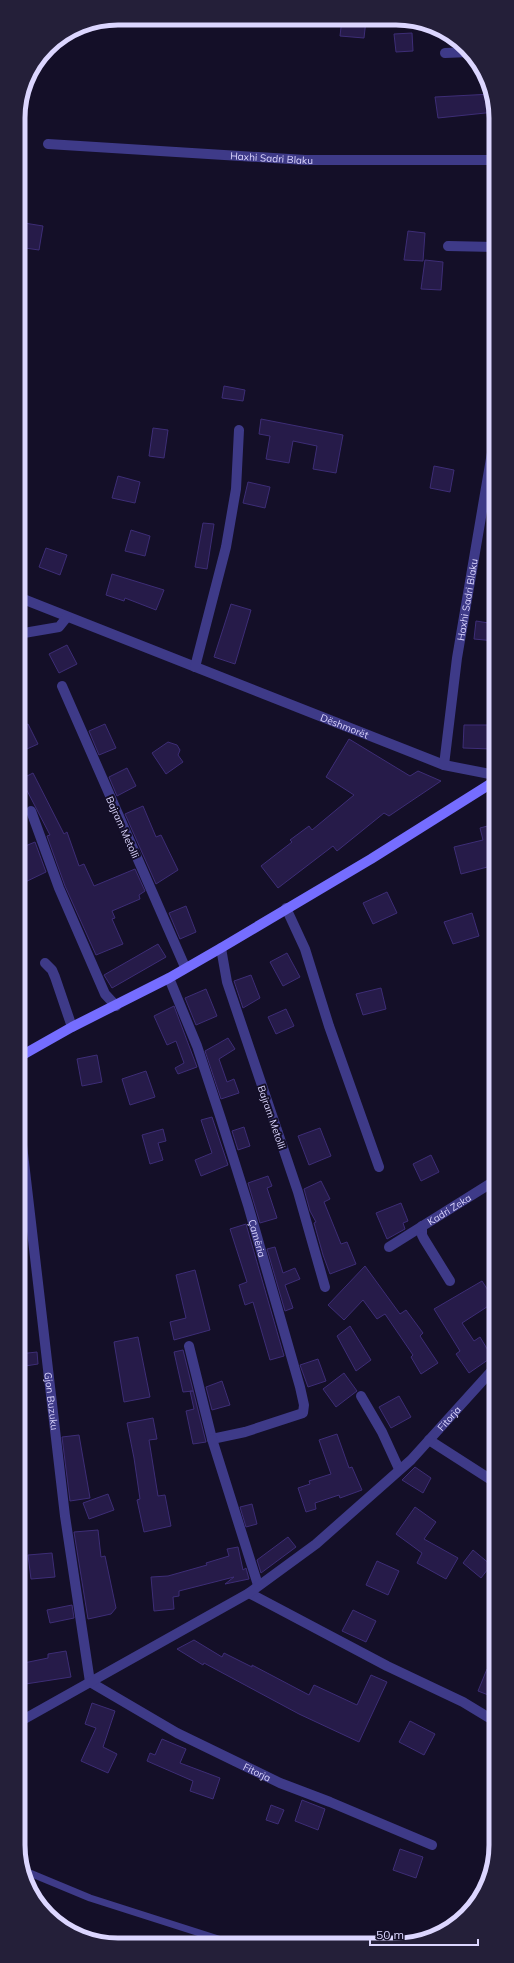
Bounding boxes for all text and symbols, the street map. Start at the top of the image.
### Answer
street label: Haxhi Sadri Blaku [230,149,313,167]
street label: Haxhi Sadri Blaku [454,558,481,642]
street label: Dëshmorët [318,711,371,742]
street label: Bajram Metolli [103,794,142,860]
street label: Bajram Metolli [255,1084,288,1151]
street label: Kadri Zeka [425,1191,474,1228]
street label: Çamëria [245,1218,269,1259]
street label: Gjon Buzuku [41,1371,61,1431]
street label: Fitorja [435,1403,464,1434]
street label: Fitorja [241,1760,273,1785]
scale bar [370,1921,478,1947]
text: 50 m [376,1927,404,1942]

